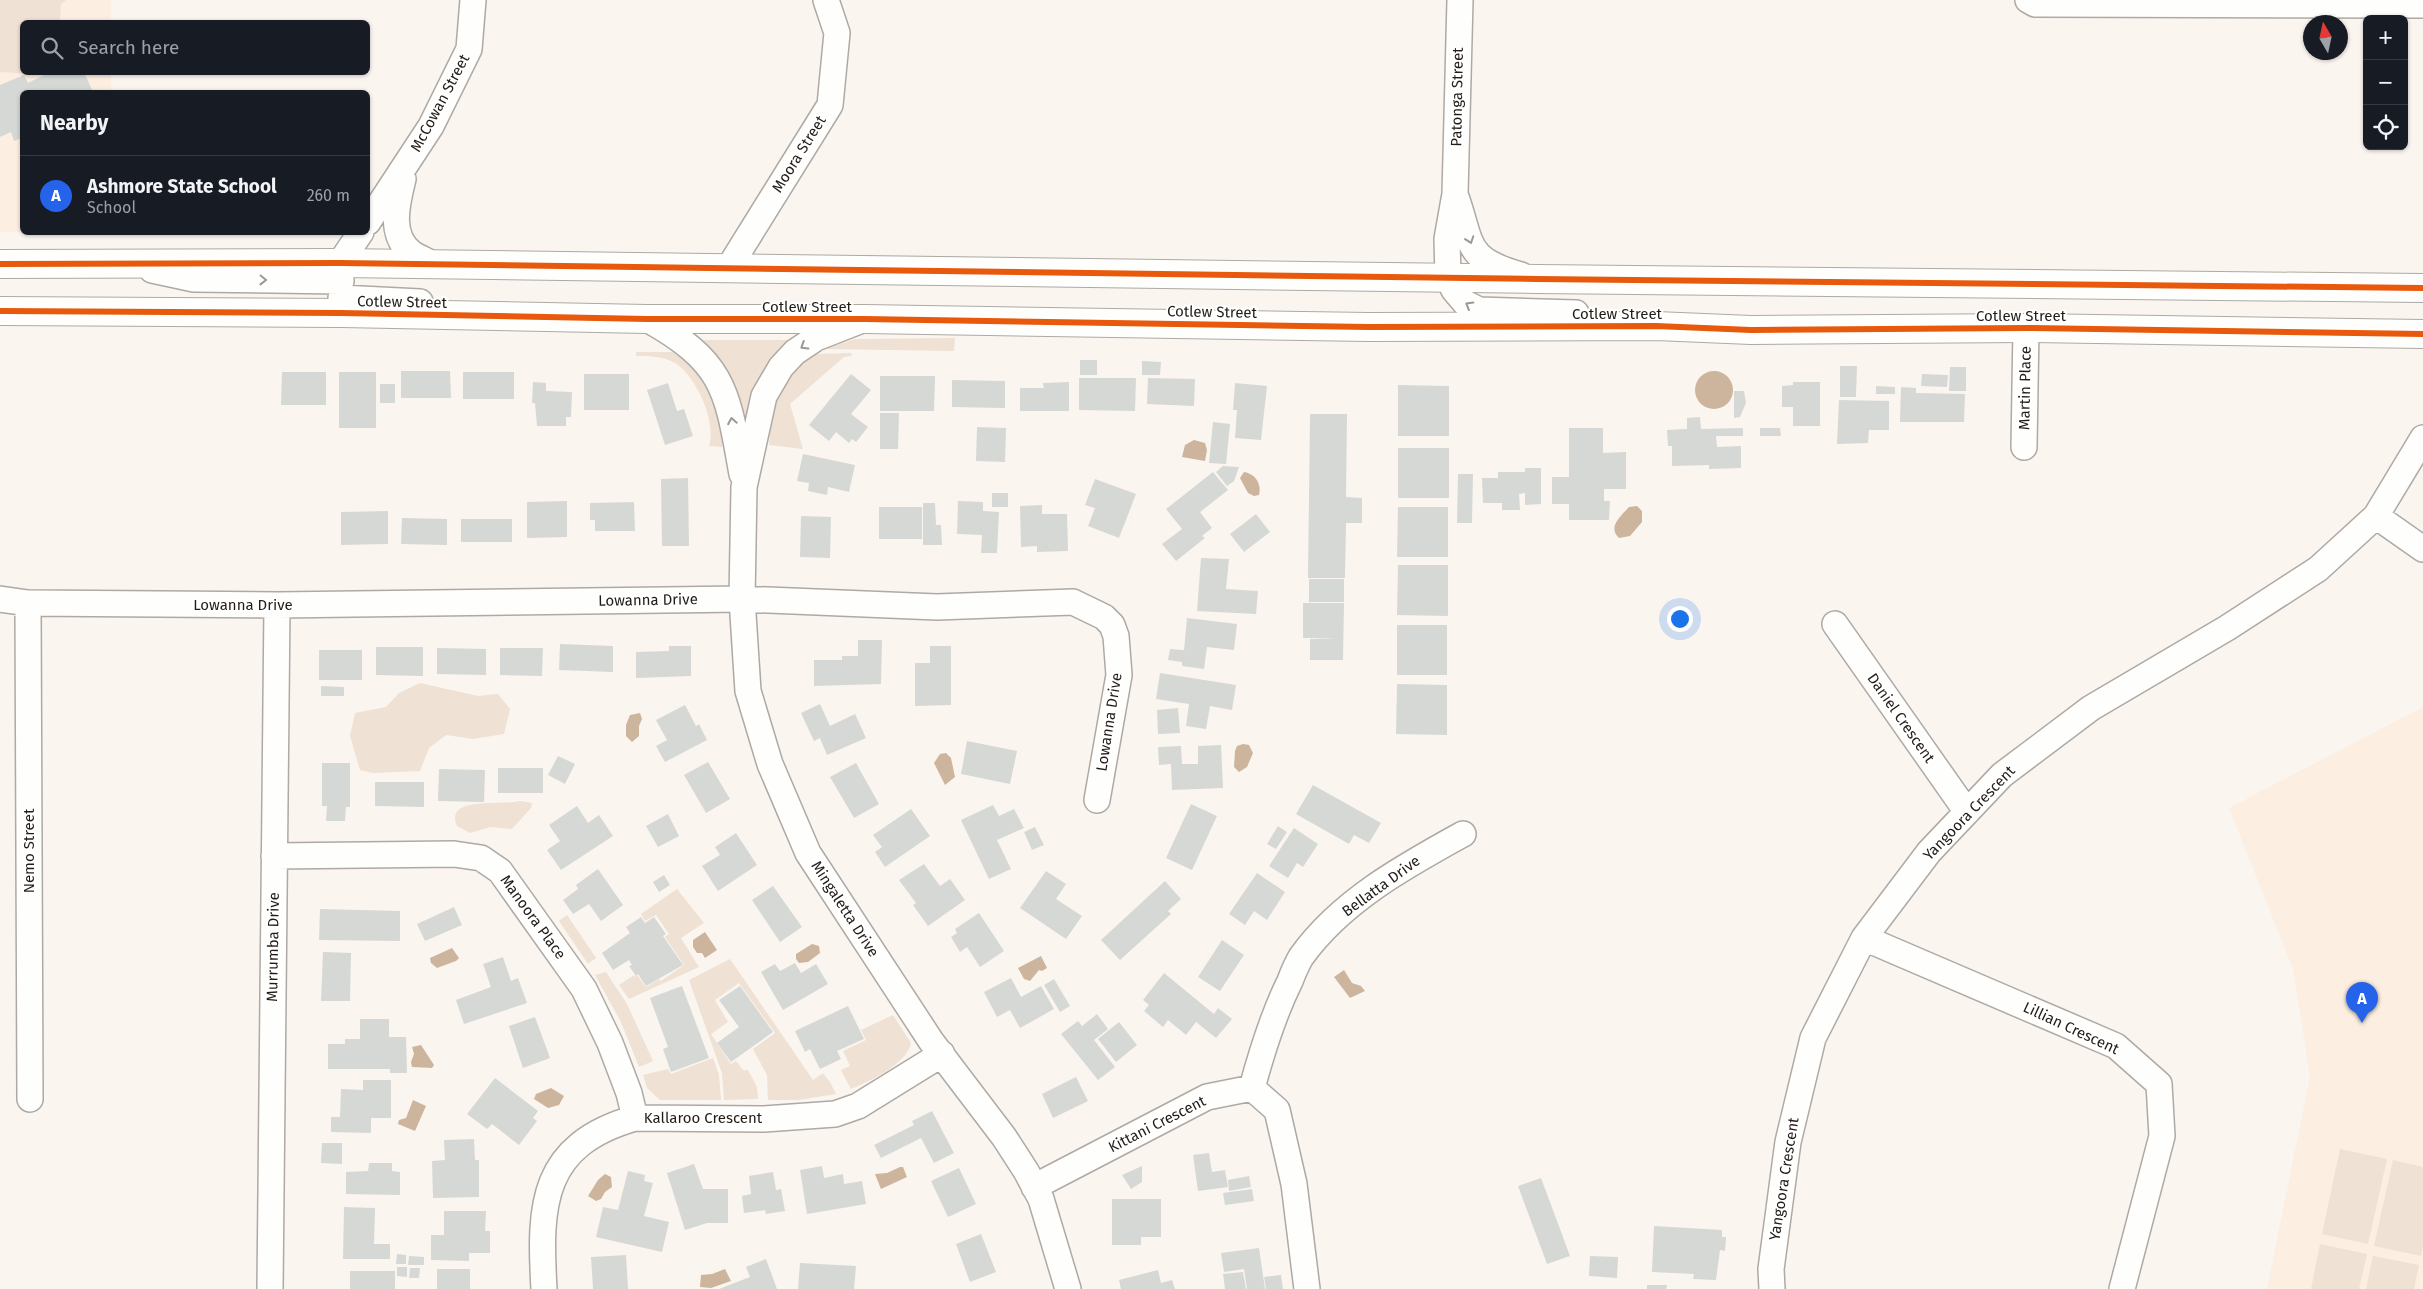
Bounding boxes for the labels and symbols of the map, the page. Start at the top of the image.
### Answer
north arrow [2303,15,2348,60]
street label: Patonga Street [1447,47,1467,147]
street label: McCowan Street [407,51,474,155]
street label: Moora Street [768,112,830,196]
one-way arrow [1464,235,1474,244]
one-way arrow [260,275,267,285]
street label: Cotlew Street [357,292,448,312]
street label: Cotlew Street [762,298,853,316]
street label: Cotlew Street [1167,302,1258,322]
one-way arrow [1466,302,1475,312]
street label: Cotlew Street [1572,305,1663,323]
street label: Cotlew Street [1976,307,2067,325]
one-way arrow [800,340,809,350]
street label: Martin Place [2015,346,2035,430]
one-way arrow [728,417,738,426]
street label: Lowanna Drive [598,590,698,610]
street label: Lowanna Drive [193,596,293,614]
your location [1667,606,1693,632]
street label: Daniel Crescent [1863,670,1939,767]
street label: Lowanna Drive [1092,671,1126,773]
street label: Yangoora Crescent [1919,762,2019,864]
street label: Nemo Street [20,808,38,893]
street label: Bellatta Drive [1338,852,1424,920]
street label: Mingaletta Drive [807,858,883,960]
street label: Manoora Place [496,871,570,963]
street label: Murrumba Drive [263,892,283,1002]
pin: A [2346,982,2378,1023]
street label: Lillian Crescent [2020,998,2122,1058]
street label: Kittani Crescent [1105,1091,1209,1156]
street label: Kallaroo Crescent [644,1109,763,1127]
street label: Yangoora Crescent [1765,1116,1803,1242]

